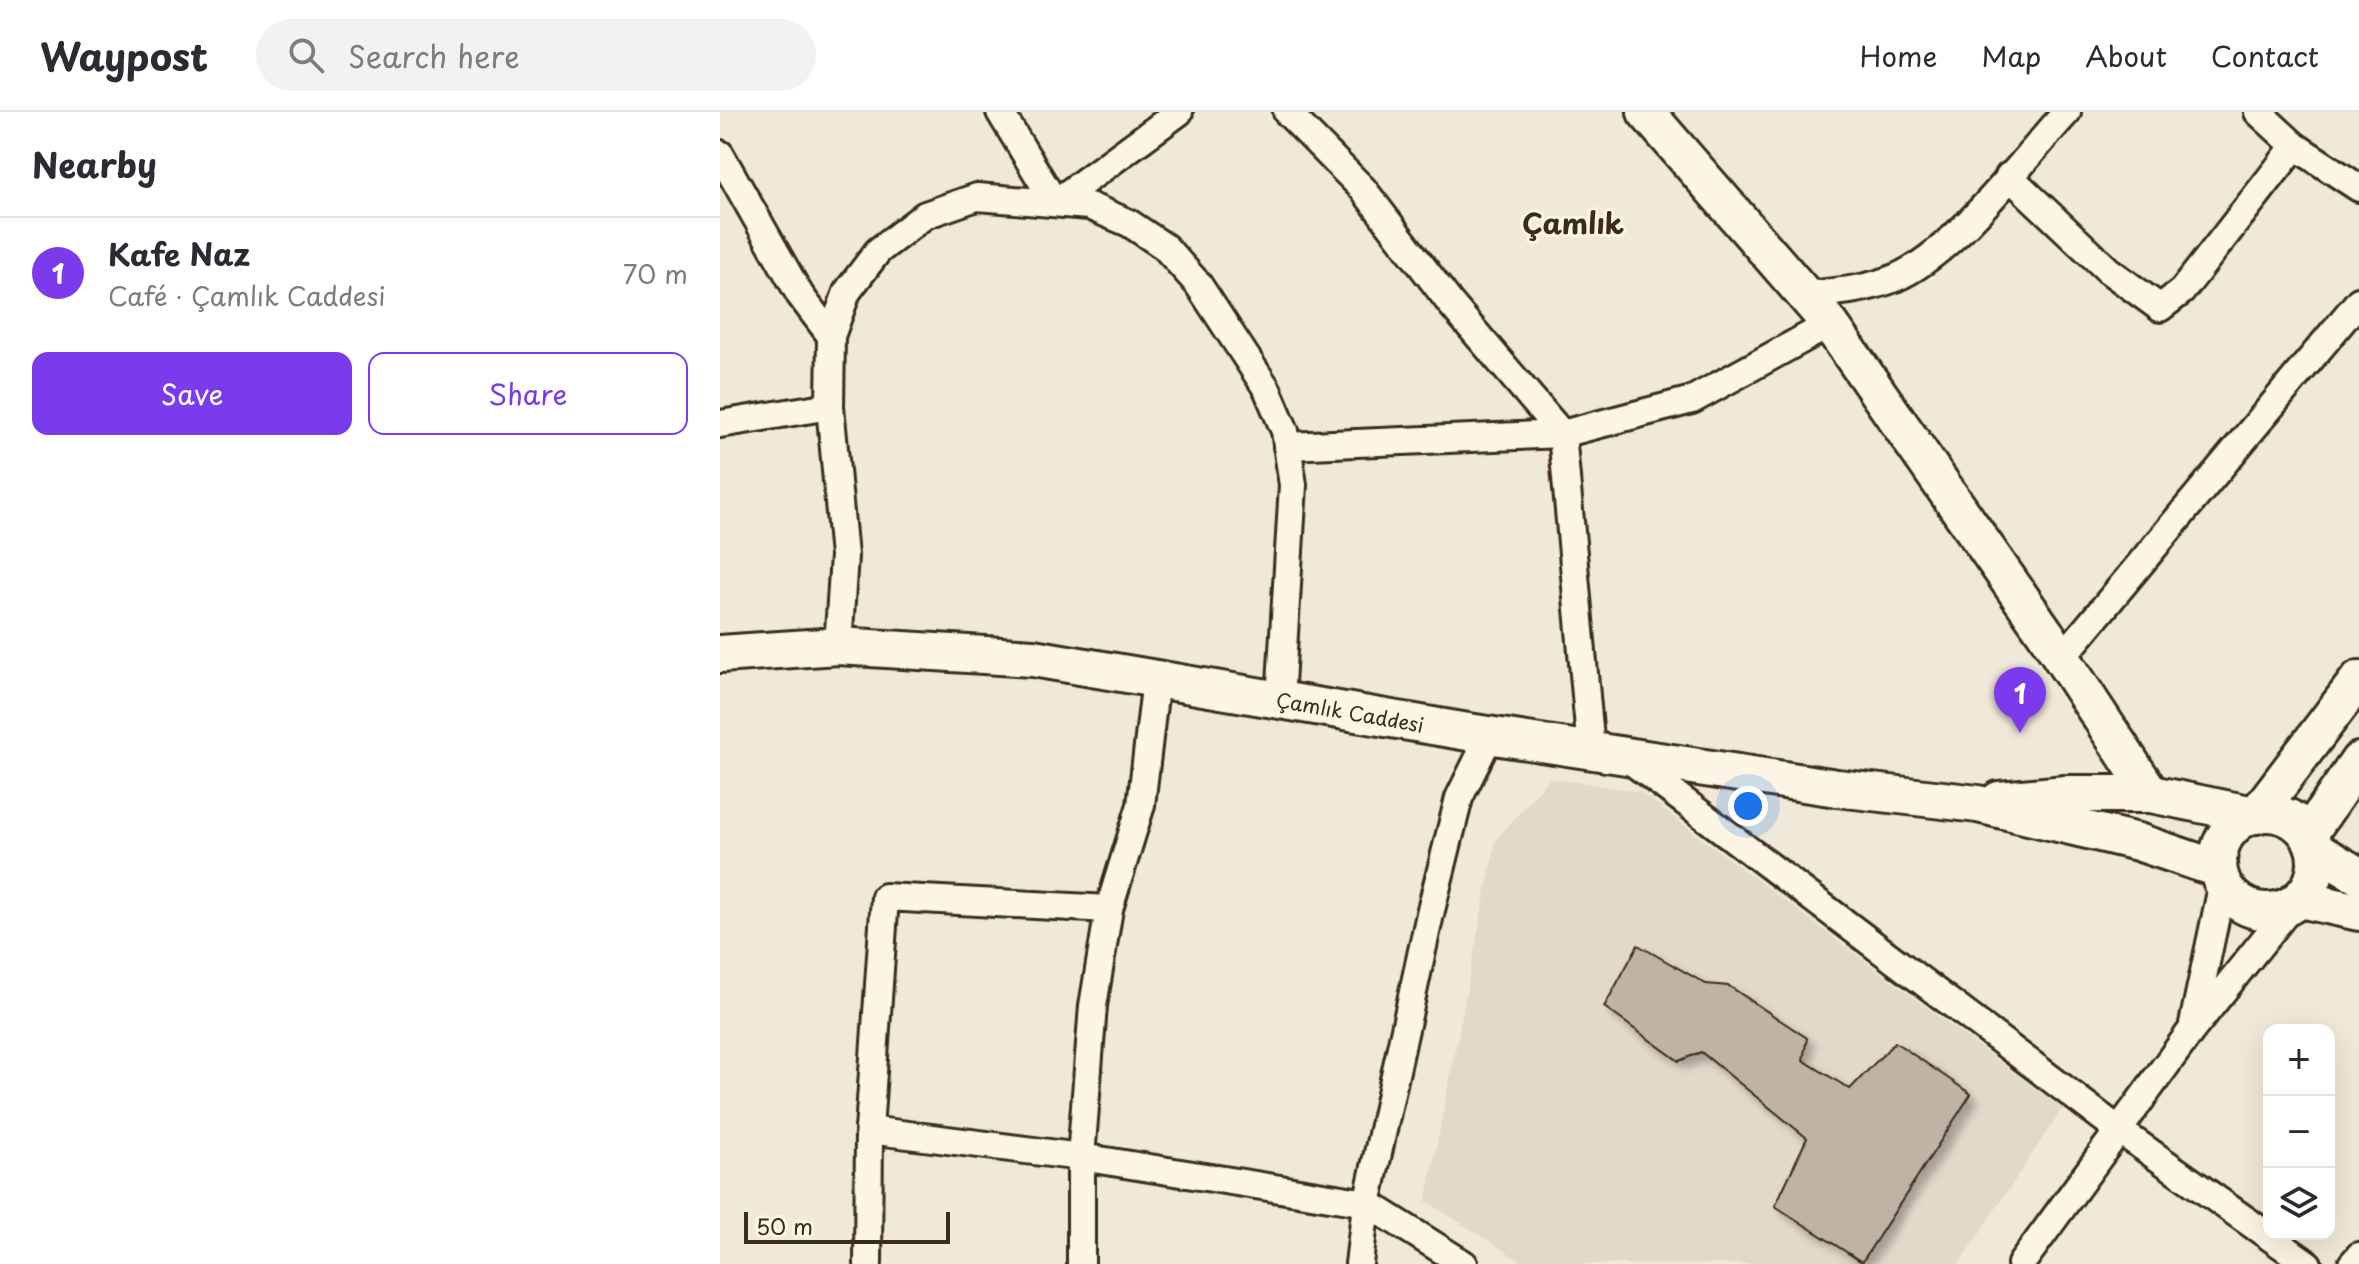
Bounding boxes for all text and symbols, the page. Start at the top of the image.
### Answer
search box [256,19,816,91]
text: Waypost [40,27,208,84]
icon: search [284,33,328,77]
text: Search here [348,33,520,78]
text: Home [1859,34,1937,77]
text: Map [1981,34,2041,77]
text: About [2085,34,2167,77]
text: Contact [2211,34,2319,77]
text: Nearby [32,138,157,190]
district label: Çamlık [1522,201,1624,244]
text: Kafe Naz [108,231,250,276]
text: 1 [52,254,64,293]
text: 70 m [623,254,688,293]
text: Café · Çamlık Caddesi [108,276,386,315]
button: Save [32,352,352,435]
button: Share [368,352,688,435]
pin: 1 [1994,667,2046,733]
street label: Çamlık Caddesi [1274,684,1426,740]
your location [1728,786,1768,826]
map controls [2263,1024,2335,1240]
button: + [2263,1024,2335,1096]
button: − [2263,1096,2335,1168]
button: layers [2263,1168,2335,1240]
scale bar [744,1208,950,1244]
text: 50 m [756,1209,813,1242]

